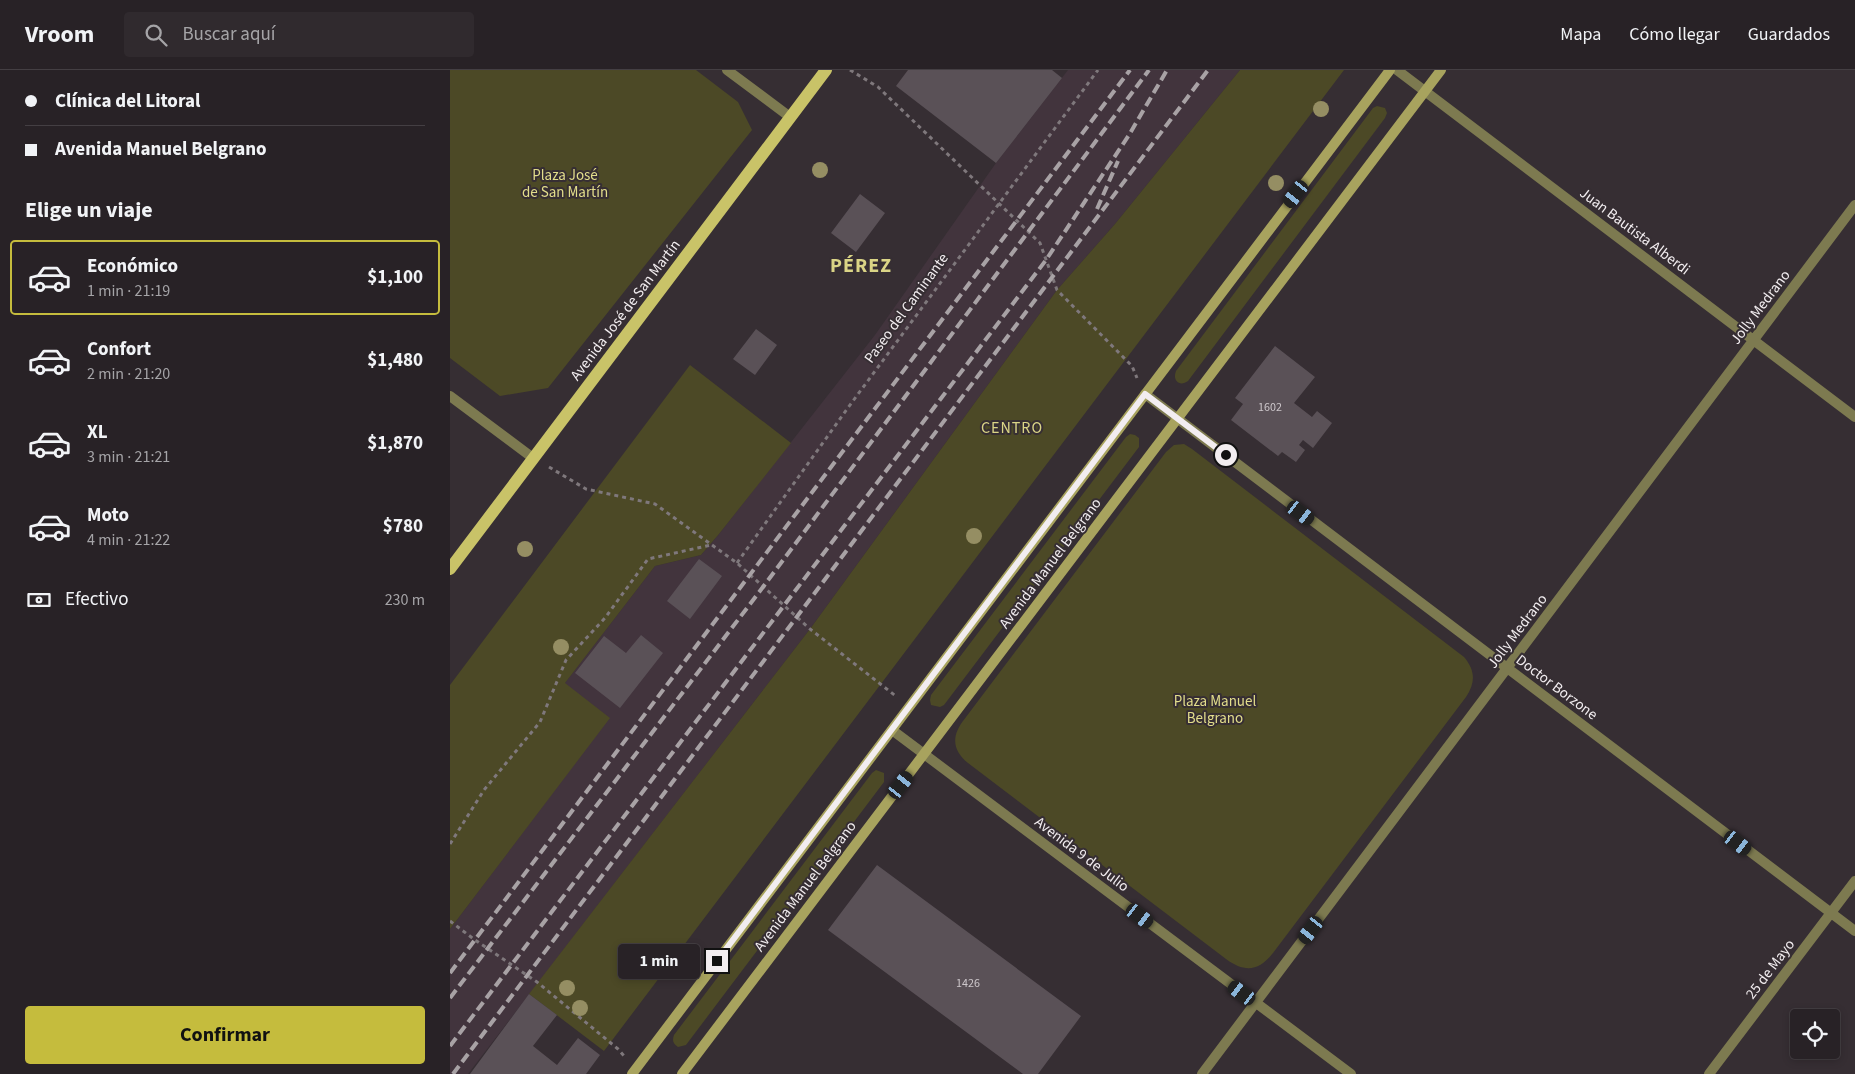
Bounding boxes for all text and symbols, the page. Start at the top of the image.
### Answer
search box [124,12,474,57]
text: Vroom [25,17,94,52]
icon: search [142,21,170,49]
text: Buscar aquí [182,21,275,48]
text: Mapa [1560,22,1601,47]
text: Cómo llegar [1629,22,1720,47]
text: Guardados [1748,22,1830,47]
text: Clínica del Litoral [55,88,200,115]
text: Avenida Manuel Belgrano [55,136,267,163]
park label: Plaza José de San Martín [522,165,608,203]
car [1280,178,1311,210]
street label: Juan Bautista Alberdi [1575,183,1694,280]
text: Elige un viaje [25,194,153,226]
street label: Avenida José de San Martín [565,236,685,385]
street label: Paseo del Caminante [859,249,954,368]
district label: PÉREZ [830,252,892,280]
text: Económico [87,253,178,280]
icon: car [27,255,72,300]
text: $1,100 [367,264,423,291]
street label: Jolly Medrano [1725,266,1795,349]
text: 1 min · 21:19 [87,280,170,302]
text: Confort [87,336,151,363]
icon: car [27,338,72,383]
text: $1,480 [367,347,423,374]
text: 2 min · 21:20 [87,363,170,385]
house number: 1602 [1258,399,1282,416]
district label: CENTRO [981,417,1043,439]
text: XL [87,419,108,446]
icon: car [27,421,72,466]
text: $1,870 [367,430,423,457]
route start [1215,444,1237,466]
text: 3 min · 21:21 [87,446,170,468]
street label: Avenida Manuel Belgrano [994,494,1107,633]
car [1284,498,1317,528]
text: Moto [87,502,129,529]
icon: car [27,504,72,549]
text: $780 [383,513,423,540]
text: 4 min · 21:22 [87,529,170,551]
icon: cash [25,586,53,614]
text: Efectivo [65,586,128,613]
text: 230 m [385,589,425,611]
street label: Jolly Medrano [1482,590,1552,673]
street label: Doctor Borzone [1512,650,1602,725]
park label: Plaza Manuel Belgrano [1174,691,1256,729]
car [885,769,916,801]
street label: Avenida 9 de Julio [1030,812,1133,897]
street label: Avenida Manuel Belgrano [749,817,862,956]
car [1721,828,1754,858]
car [1123,901,1156,931]
car [1295,914,1326,946]
street label: 25 de Mayo [1741,935,1800,1004]
callout: 1 min [617,944,700,978]
text: 1 min [640,950,678,972]
route end [706,950,728,972]
house number: 1426 [956,975,980,992]
car [1225,978,1258,1008]
button: Confirmar [25,1006,425,1064]
map controls [1790,1009,1840,1059]
button: locate [1790,1009,1840,1059]

